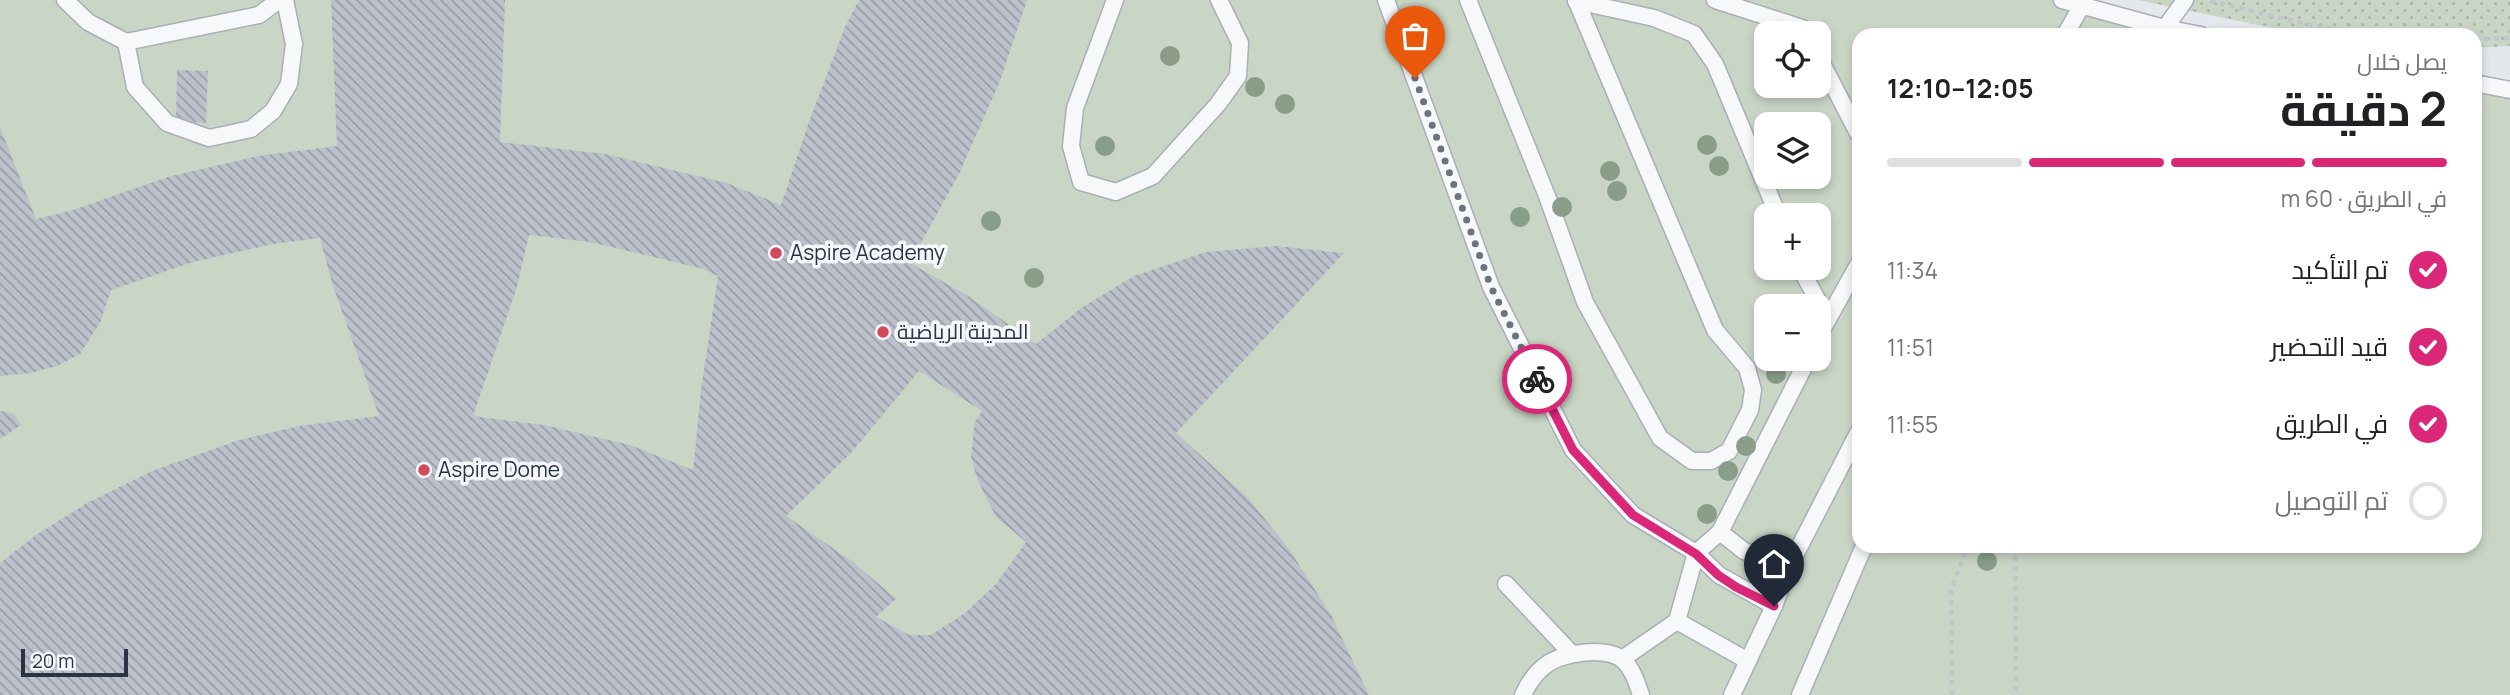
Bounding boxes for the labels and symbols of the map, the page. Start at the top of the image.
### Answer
pin [1385,6,1445,78]
place label: Aspire Academy [790,238,945,266]
marker: Aspire Academy [768,245,784,261]
place label: المدينة الرياضية [897,317,1029,345]
marker: المدينة الرياضية [875,324,891,340]
courier [1502,344,1572,414]
place label: Aspire Dome [438,455,560,483]
marker: Aspire Dome [416,462,432,478]
pin [1744,534,1804,606]
scale bar [21,646,128,678]

